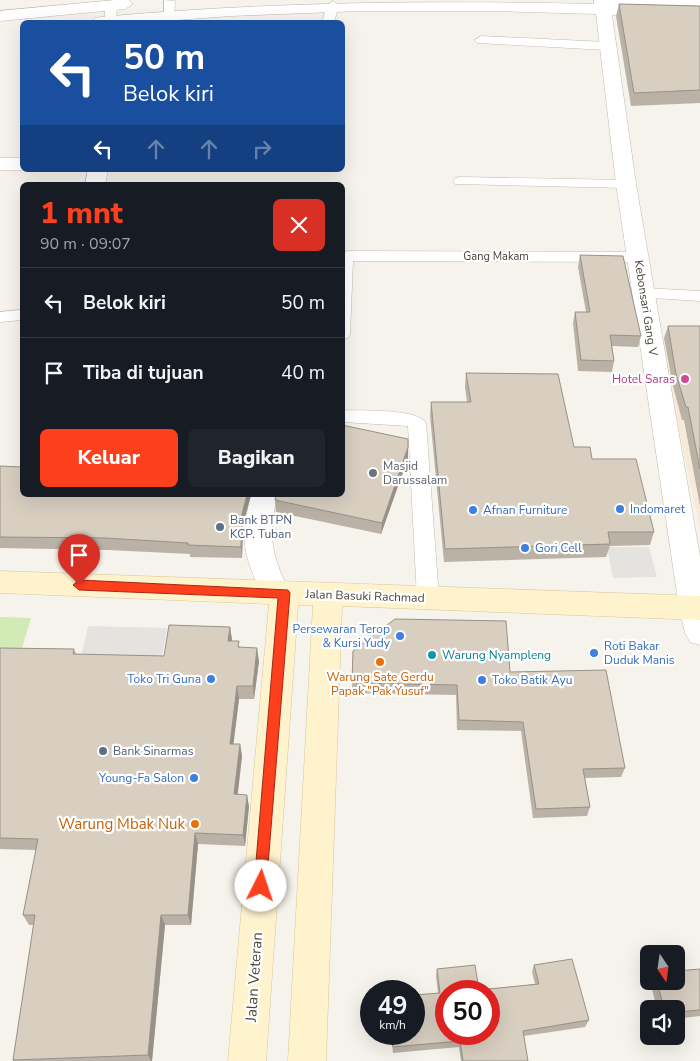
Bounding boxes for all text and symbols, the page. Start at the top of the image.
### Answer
text: 50 m [123,34,205,81]
icon: left [40,40,105,105]
text: Belok kiri [123,79,214,109]
icon: left [89,135,117,163]
icon: ahead [142,135,170,163]
icon: ahead [195,135,223,163]
icon: right [248,135,276,163]
text: 1 mnt [40,193,123,234]
button: close [273,199,325,251]
text: 90 m · 09:07 [40,233,131,255]
street label: Gang Makam [463,249,529,264]
street label: Kebonsari Gang V [631,259,662,358]
icon: left [40,289,68,317]
text: Belok kiri [83,290,166,316]
text: 50 m [281,290,325,316]
icon: arrive [40,359,68,387]
text: Tiba di tujuan [83,360,204,386]
text: 40 m [281,360,325,386]
place label: Hotel Saras [612,371,675,387]
marker: Hotel Saras [679,373,691,385]
button: Keluar [40,429,178,487]
button: Bagikan [188,429,325,487]
place label: Masjid Darussalam [383,458,447,488]
marker: Masjid Darussalam [367,467,379,479]
place label: Indomaret [630,501,686,517]
place label: Afnan Furniture [483,502,567,518]
marker: Indomaret [614,503,626,515]
marker: Afnan Furniture [467,504,479,516]
place label: Bank BTPN KCP. Tuban [230,512,292,542]
marker: Bank BTPN KCP. Tuban [214,521,226,533]
pin [58,534,100,585]
place label: Gori Cell [535,540,582,556]
icon: arrive [65,541,93,569]
marker: Gori Cell [519,542,531,554]
street label: Jalan Basuki Rachmad [304,586,425,606]
place label: Persewaran Terop & Kursi Yudy [293,621,391,651]
marker: Persewaran Terop & Kursi Yudy [394,630,406,642]
place label: Roti Bakar Duduk Manis [604,638,675,668]
place label: Warung Nyampleng [442,647,551,663]
marker: Roti Bakar Duduk Manis [588,647,600,659]
marker: Warung Nyampleng [426,649,438,661]
marker: Warung Sate Gerdu Papak "Pak Yusuf" [374,656,386,668]
place label: Warung Sate Gerdu Papak "Pak Yusuf" [326,669,434,699]
place label: Toko Tri Guna [127,671,201,687]
place label: Toko Batik Ayu [492,672,572,688]
marker: Toko Tri Guna [205,673,217,685]
marker: Toko Batik Ayu [476,674,488,686]
place label: Bank Sinarmas [113,743,194,759]
marker: Bank Sinarmas [97,745,109,757]
place label: Young-Fa Salon [98,770,184,786]
marker: Young-Fa Salon [188,772,200,784]
place label: Warung Mbak Nuk [59,814,185,834]
marker: Warung Mbak Nuk [189,818,201,830]
position arrow [234,859,286,911]
street label: Jalan Veteran [241,931,267,1024]
north arrow [640,945,685,990]
map controls [640,945,685,1045]
speed limit sign: 50 [435,980,500,1045]
text: 49 [377,989,408,1023]
button: sound [640,1000,685,1045]
text: km/h [379,1017,406,1033]

